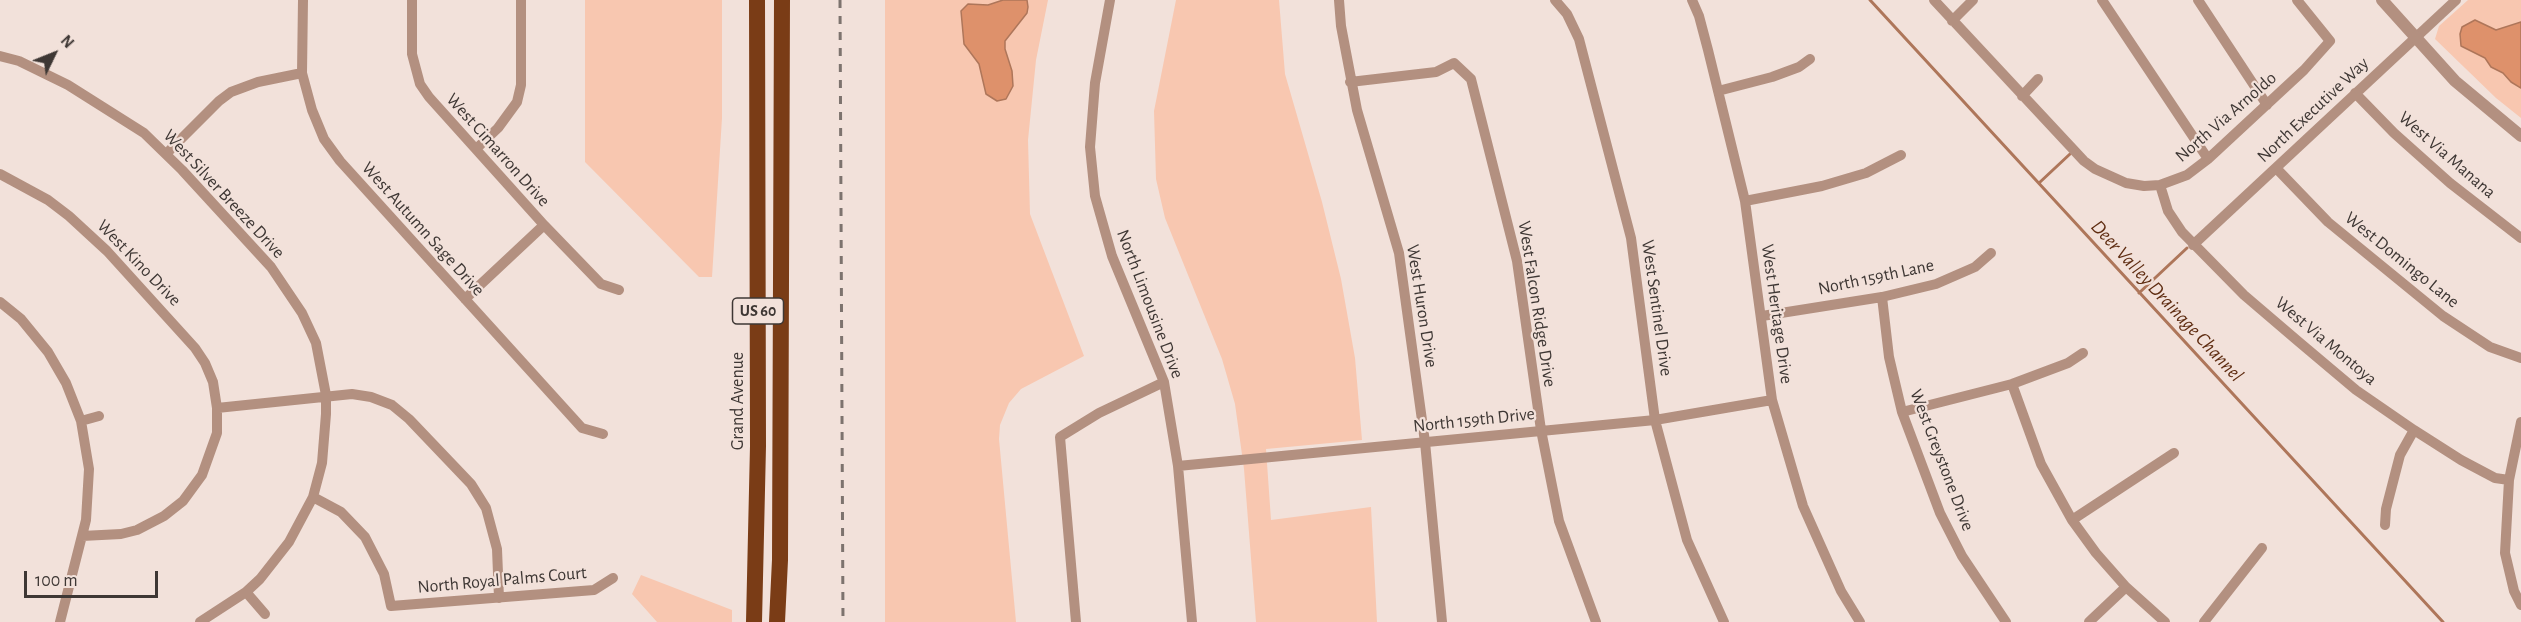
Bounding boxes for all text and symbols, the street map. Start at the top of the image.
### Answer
north arrow [24,24,84,84]
text: N [58,32,77,51]
street label: North Executive Way [2253,53,2373,167]
street label: North Via Arnoldo [2171,67,2281,167]
street label: West Cimarron Drive [441,89,555,211]
street label: West Via Manana [2394,107,2500,203]
street label: West Silver Breeze Drive [159,125,289,263]
street label: West Autumn Sage Drive [357,157,489,301]
street label: West Domingo Lane [2340,207,2464,313]
street label: West Kino Drive [92,215,186,311]
water label: Deer Valley Drainage Channel [2086,215,2248,387]
street label: West Falcon Ridge Drive [1513,219,1561,389]
street label: North Limousine Drive [1112,226,1188,382]
street label: West Sentinel Drive [1637,239,1677,377]
street label: West Huron Drive [1402,243,1442,369]
street label: West Heritage Drive [1757,243,1797,385]
street label: North 159th Lane [1816,254,1936,300]
street label: West Via Montoya [2271,292,2381,390]
road number: US 60 [732,298,783,324]
street label: Grand Avenue [727,352,749,450]
street label: West Greystone Drive [1905,386,1979,534]
street label: North 159th Drive [1412,403,1536,437]
scale bar [27,559,160,597]
street label: North Royal Palms Court [417,562,587,598]
text: 100 m [35,572,78,590]

